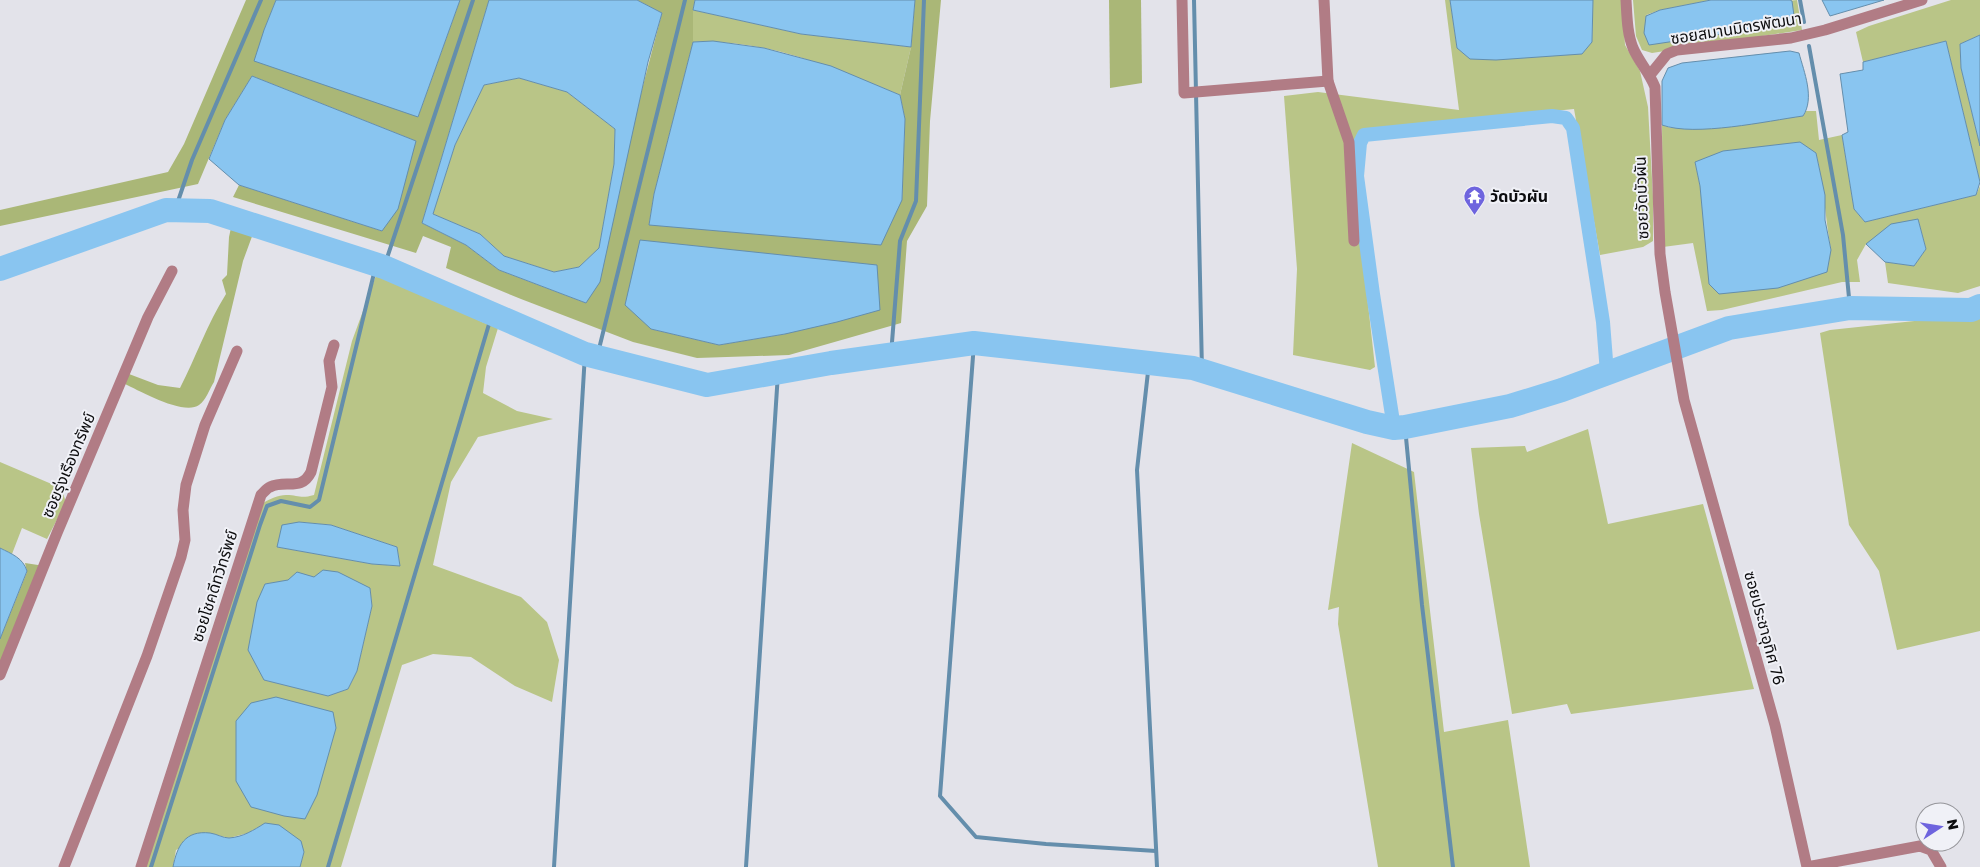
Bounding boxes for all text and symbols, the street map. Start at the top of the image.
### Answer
street label: ซอยสมานมิตรพัฒนา [1669,8,1803,48]
street label: ซอยวัดบัวผัน [1630,156,1652,240]
temple icon: วัดบัวผัน [1462,184,1486,215]
place label: วัดบัวผัน [1490,186,1548,206]
street label: ซอยรุ่งเรืองทรัพย์ [37,409,99,521]
street label: ซอยโชคดีทวีทรัพย์ [186,527,242,645]
street label: ซอยประชาอุทิศ 76 [1740,569,1790,687]
north arrow [1915,802,1965,852]
text: N [1944,817,1963,831]

